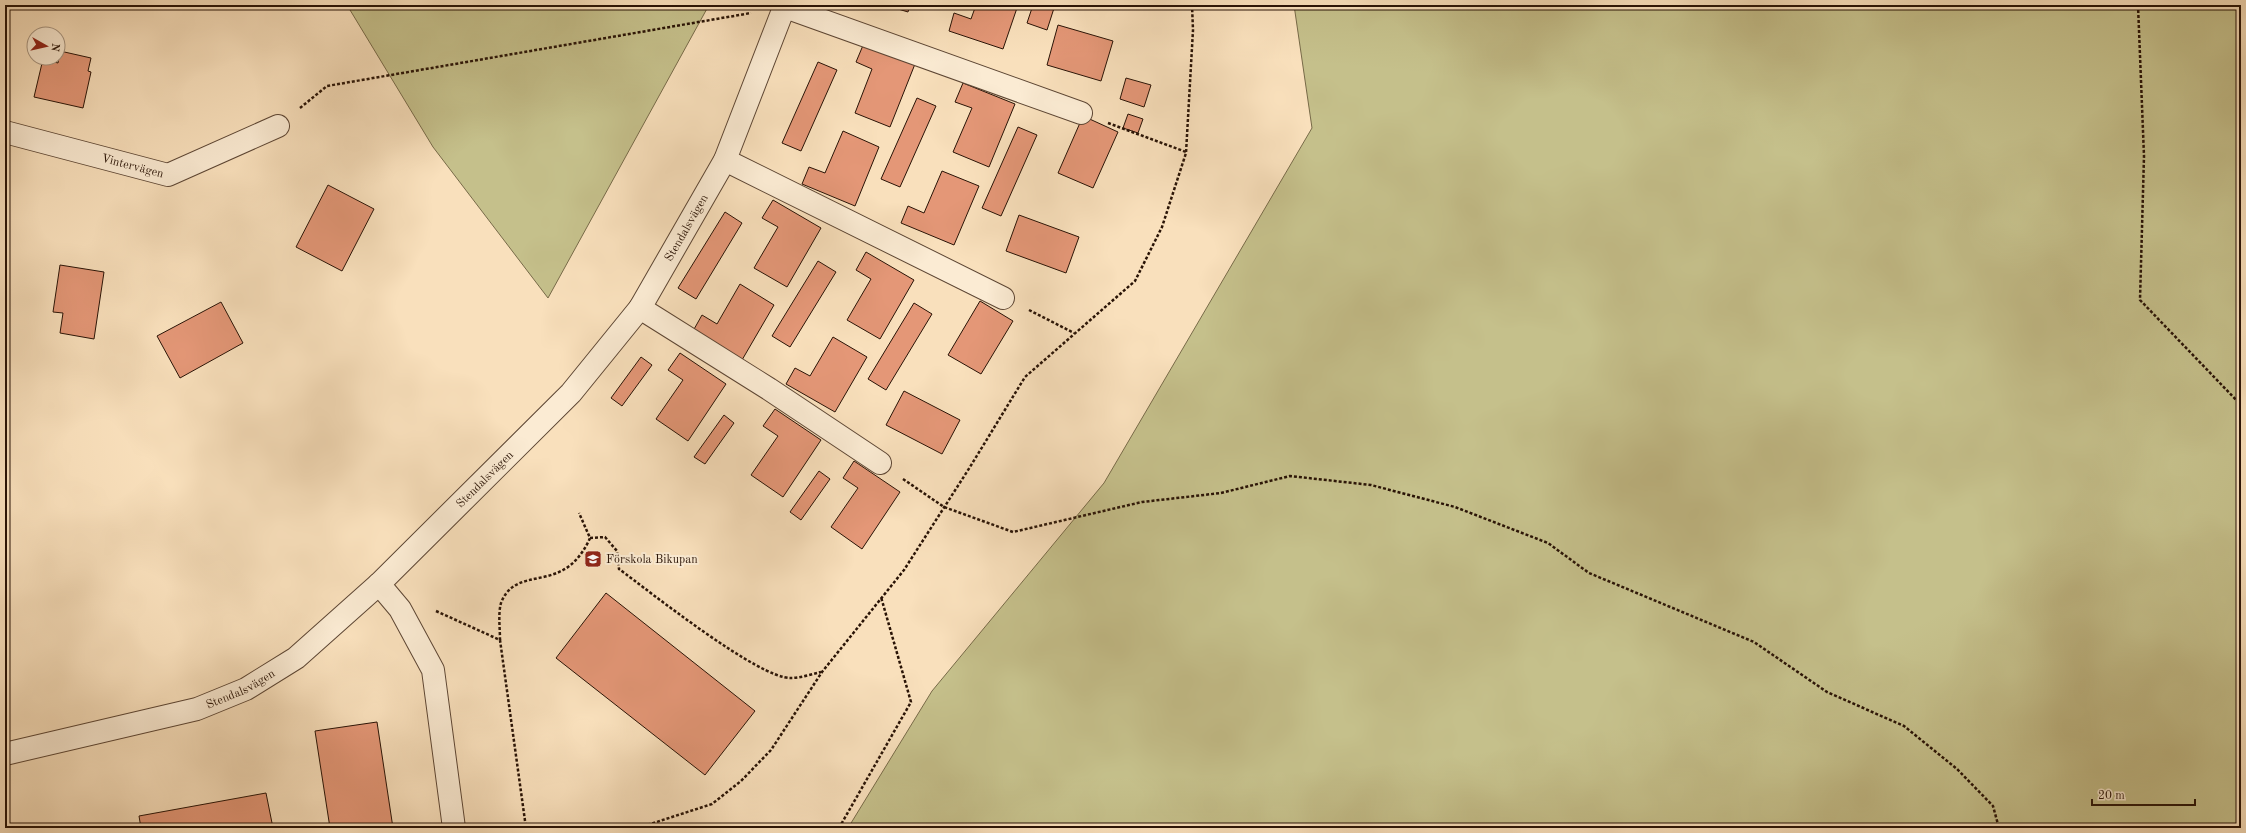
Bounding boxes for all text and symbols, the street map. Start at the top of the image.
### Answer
north arrow [26,26,66,66]
text: N [48,42,60,53]
street label: Vintervägen [100,153,165,181]
street label: Stendalsvägen [663,192,711,264]
street label: Stendalsvägen [454,449,516,510]
school or university icon: Förskola Bikupan [583,549,603,569]
place label: Förskola Bikupan [606,554,698,566]
street label: Stendalsvägen [205,667,278,712]
scale bar [2092,781,2195,807]
text: 20 m [2098,790,2125,802]

